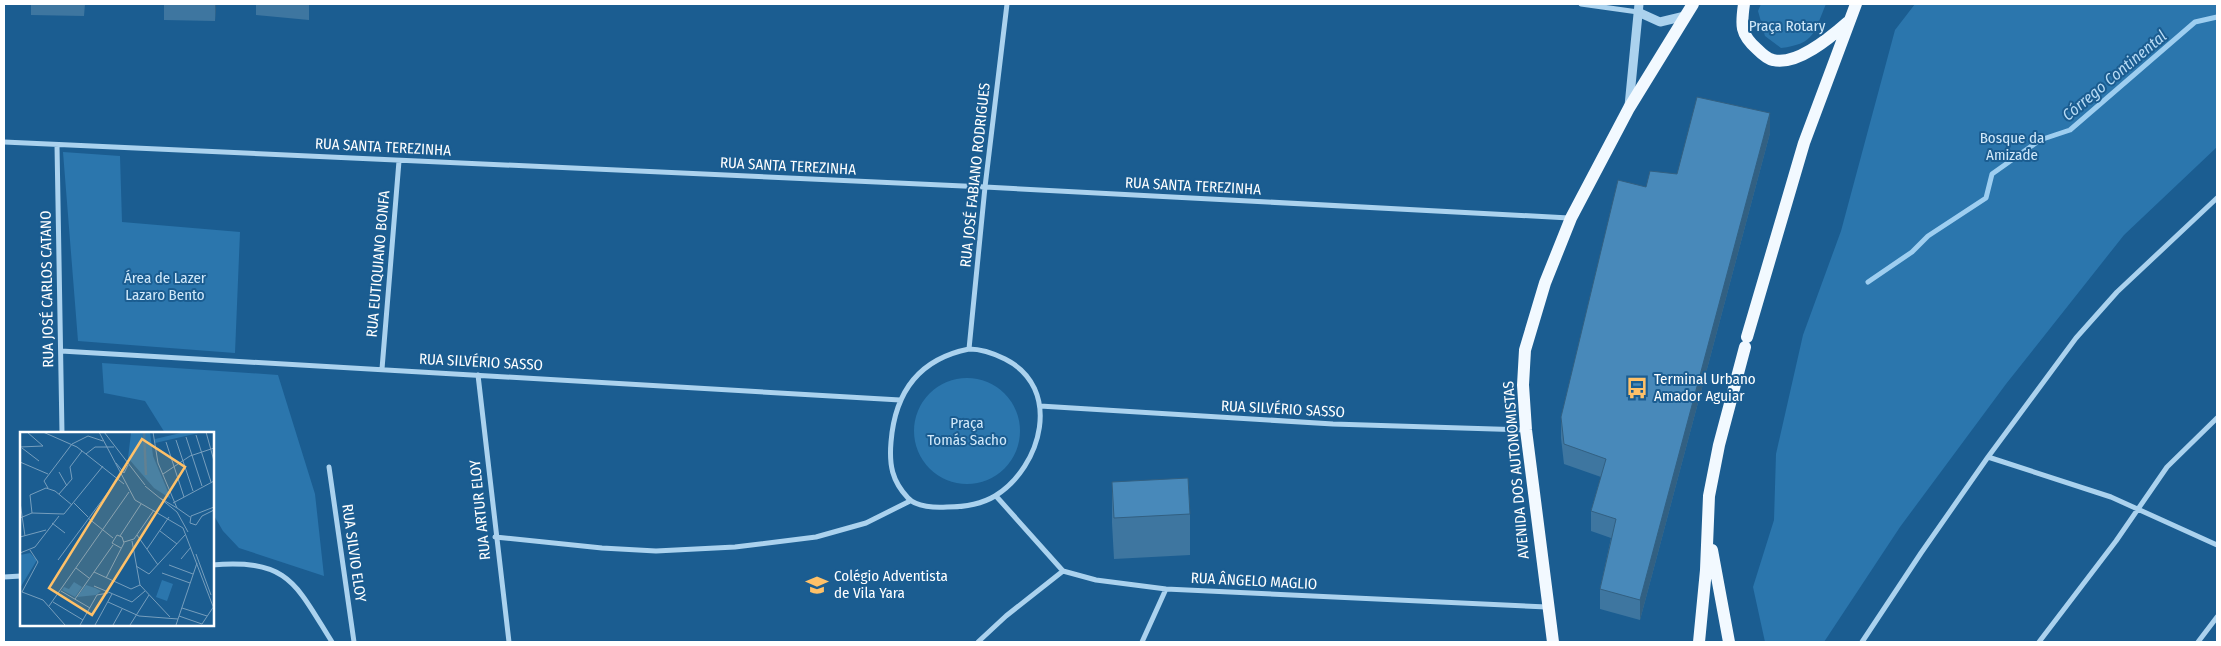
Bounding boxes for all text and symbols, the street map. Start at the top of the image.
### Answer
park label: Praça Rotary [1749,17,1826,35]
water label: Córrego Continental [2058,26,2170,124]
street label: RUA JOSÉ FABIANO RODRIGUES [956,82,994,268]
park label: Bosque da Amizade [1980,129,2044,164]
street label: RUA SANTA TEREZINHA [314,134,452,160]
street label: RUA SANTA TEREZINHA [719,153,857,179]
street label: RUA SANTA TEREZINHA [1124,173,1262,199]
street label: RUA EUTIQUIANO BONFA [363,190,393,338]
street label: RUA JOSÉ CARLOS CATANO [37,210,57,368]
park label: Área de Lazer Lazaro Bento [124,269,207,304]
street label: RUA SILVÉRIO SASSO [419,350,543,374]
place label: Terminal Urbano Amador Aguiar [1654,370,1756,405]
bus stop icon: Terminal Urbano Amador Aguiar [1624,375,1650,401]
street label: AVENIDA DOS AUTONOMISTAS [1499,380,1533,560]
street label: RUA SILVÉRIO SASSO [1221,397,1345,421]
park label: Praça Tomás Sacho [927,414,1007,449]
inset map [20,432,214,626]
street label: RUA ARTUR ELOY [466,458,494,561]
street label: RUA SILVIO ELOY [338,503,370,604]
place label: Colégio Adventista de Vila Yara [834,567,948,602]
street label: RUA ÂNGELO MAGLIO [1190,569,1318,593]
school or university icon: Colégio Adventista de Vila Yara [804,572,830,598]

